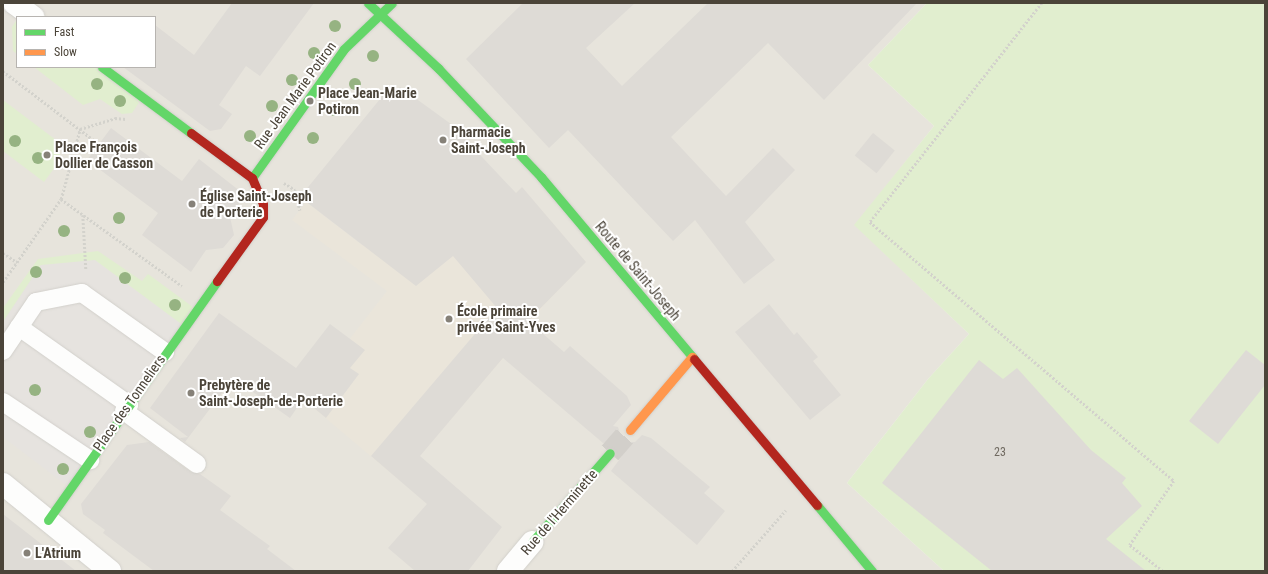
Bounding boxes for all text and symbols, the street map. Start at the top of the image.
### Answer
legend [16,16,156,68]
text: Fast [54,25,74,39]
street label: Rue Jean Marie Potiron [250,38,340,152]
text: Slow [54,45,77,59]
place label: Place Jean-Marie Potiron [318,85,417,118]
marker: Place Jean-Marie Potiron [305,96,315,106]
place label: Pharmacie Saint-Joseph [451,124,526,156]
marker: Pharmacie Saint-Joseph [438,135,448,145]
place label: Place François Dollier de Casson [55,139,153,172]
marker: Place François Dollier de Casson [42,150,52,160]
place label: Église Saint-Joseph de Porterie [200,188,312,220]
marker: Église Saint-Joseph de Porterie [187,199,197,209]
street label: Route de Saint-Joseph [592,218,684,324]
place label: École primaire privée Saint-Yves [457,303,556,336]
marker: École primaire privée Saint-Yves [444,314,454,324]
street label: Place des Tonneliers [89,351,169,455]
place label: Prebytère de Saint-Joseph-de-Porterie [199,377,343,410]
marker: Prebytère de Saint-Joseph-de-Porterie [186,388,196,398]
house number: 23 [994,446,1006,460]
street label: Rue de l'Herminette [517,466,601,558]
place label: L'Atrium [35,545,81,561]
marker: L'Atrium [22,548,32,558]

